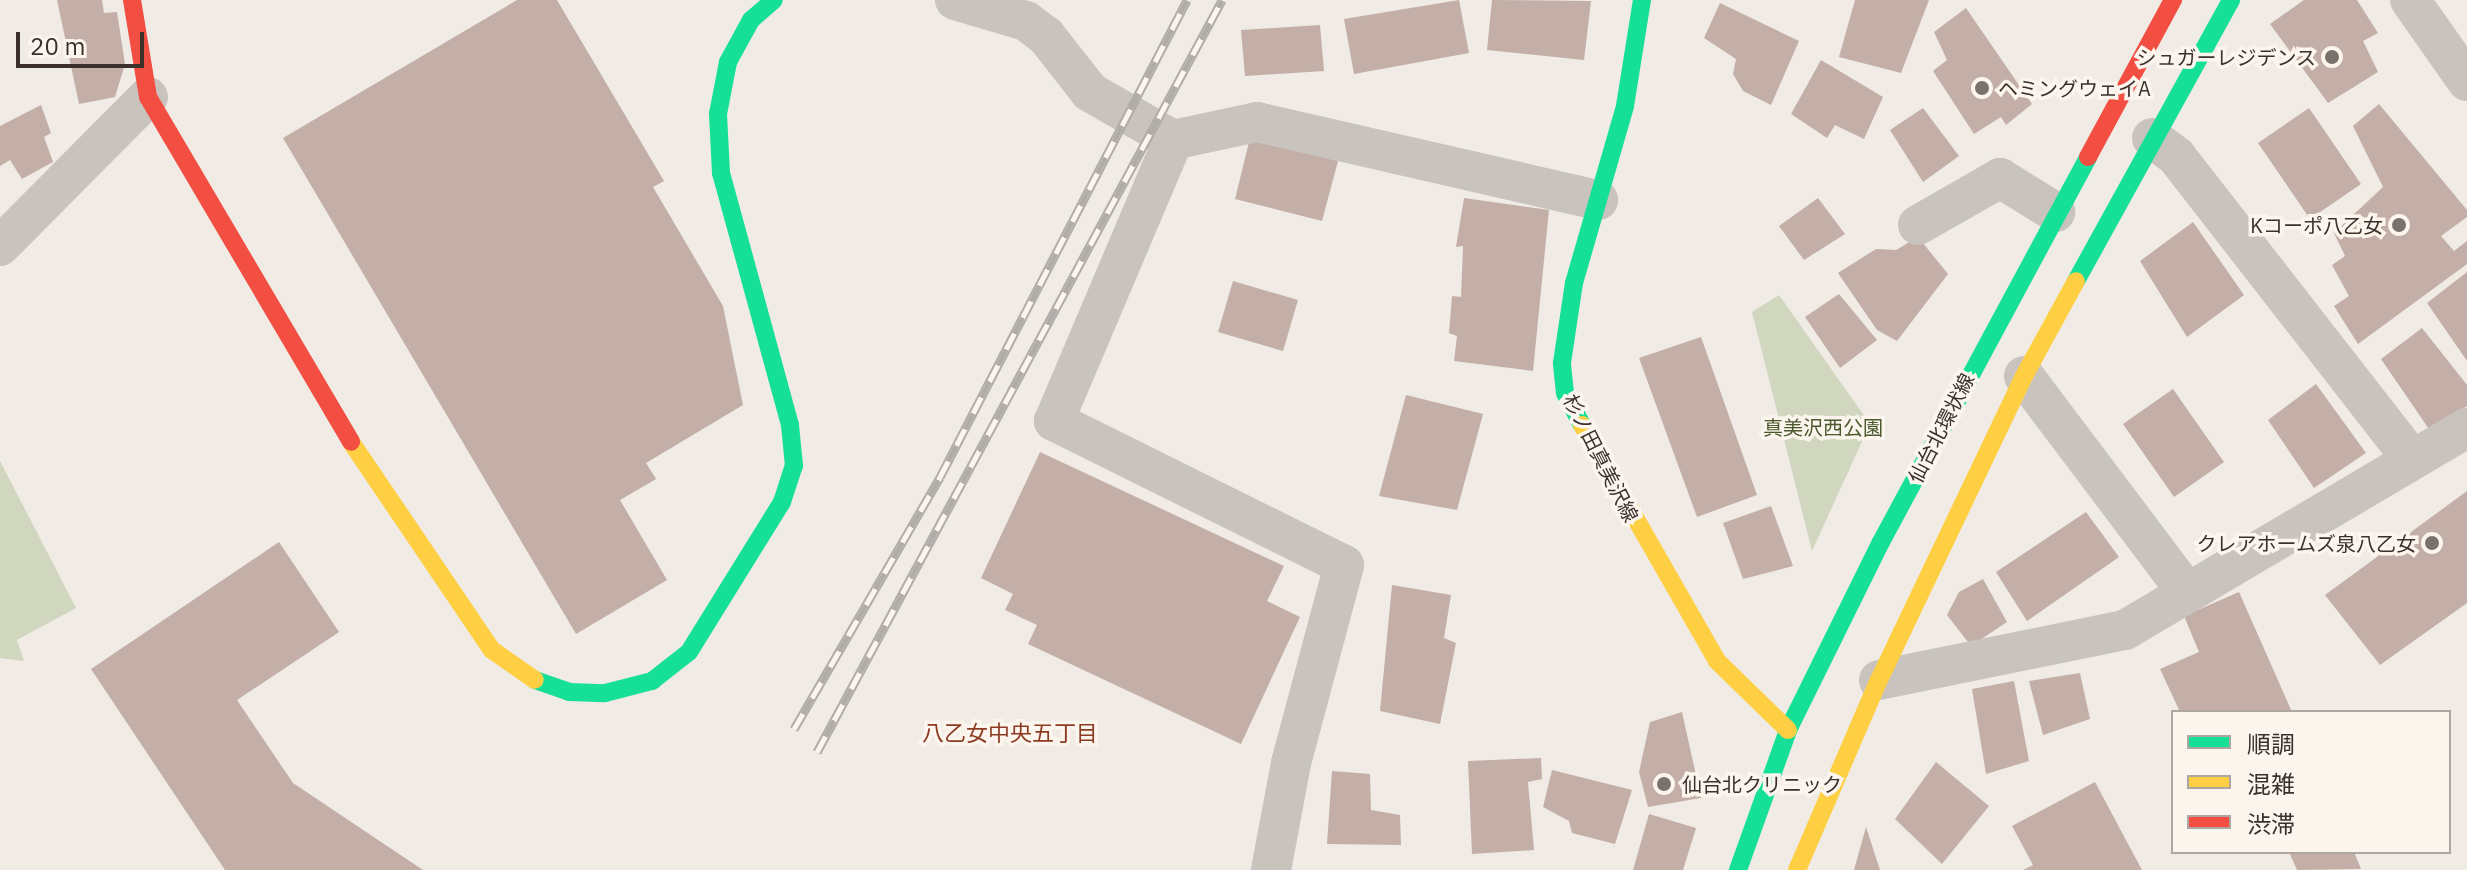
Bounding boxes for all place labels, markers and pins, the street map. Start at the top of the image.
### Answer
place label: シュガーレジデンス [2136,45,2316,69]
marker: シュガーレジデンス [2323,48,2341,66]
place label: ヘミングウェイA [1998,76,2151,100]
marker: ヘミングウェイA [1973,79,1991,97]
place label: Kコーポ八乙女 [2250,213,2383,237]
marker: Kコーポ八乙女 [2390,216,2408,234]
place label: クレアホームズ泉八乙女 [2196,531,2416,555]
marker: クレアホームズ泉八乙女 [2423,534,2441,552]
place label: 仙台北クリニック [1682,772,1842,796]
marker: 仙台北クリニック [1653,773,1675,795]

